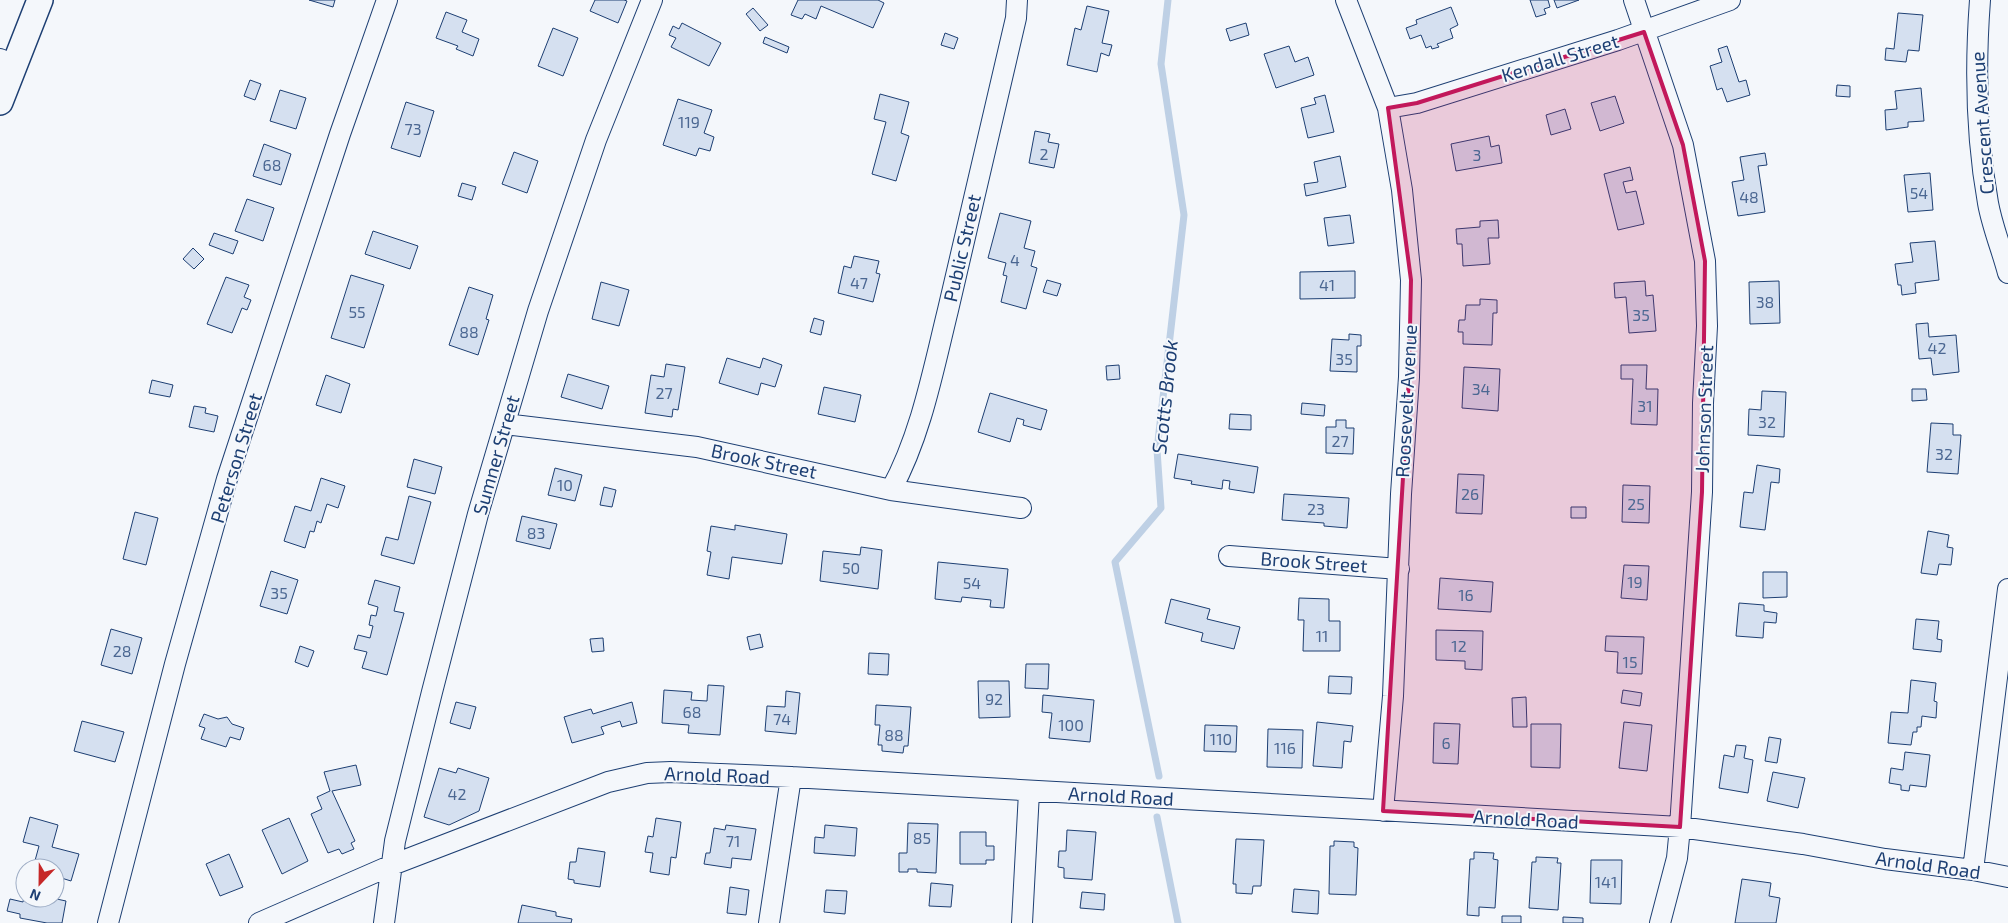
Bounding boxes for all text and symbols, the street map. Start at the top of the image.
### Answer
street label: Kendall Street [1498,29,1621,86]
street label: Crescent Avenue [1965,51,1998,195]
house number: 119 [678,112,700,131]
house number: 73 [404,119,422,138]
house number: 2 [1040,144,1049,163]
house number: 3 [1473,145,1481,164]
house number: 68 [263,155,281,174]
house number: 54 [1910,183,1928,202]
house number: 48 [1739,187,1759,206]
street label: Public Street [938,192,985,304]
house number: 4 [1010,250,1020,269]
house number: 47 [850,273,868,292]
house number: 41 [1319,275,1335,294]
house number: 38 [1756,292,1774,311]
house number: 55 [348,302,366,321]
house number: 35 [1632,305,1650,324]
house number: 88 [459,322,479,341]
street label: Roosevelt Avenue [1390,324,1421,478]
house number: 42 [1928,338,1946,357]
water label: Scotts Brook [1146,339,1182,455]
street label: Johnson Street [1690,345,1717,473]
house number: 35 [1335,349,1353,368]
house number: 34 [1472,379,1491,398]
house number: 27 [655,383,673,402]
street label: Peterson Street [205,390,266,526]
street label: Sumner Street [467,392,524,517]
house number: 31 [1637,396,1653,415]
house number: 32 [1758,412,1776,431]
house number: 27 [1331,431,1349,450]
street label: Brook Street [709,438,819,483]
house number: 32 [1935,444,1953,463]
house number: 10 [557,475,573,494]
house number: 26 [1461,484,1479,503]
house number: 25 [1627,494,1645,513]
house number: 23 [1307,499,1325,518]
house number: 83 [527,523,545,542]
street label: Brook Street [1260,546,1368,577]
house number: 50 [842,558,860,577]
house number: 19 [1627,572,1643,591]
house number: 54 [963,573,981,592]
house number: 35 [270,583,288,602]
house number: 16 [1458,585,1474,604]
house number: 11 [1316,626,1328,645]
house number: 12 [1451,636,1467,655]
house number: 28 [113,641,131,660]
house number: 15 [1623,652,1637,671]
house number: 92 [985,689,1003,708]
house number: 68 [683,702,701,721]
house number: 74 [773,709,791,728]
house number: 100 [1058,715,1084,734]
house number: 88 [884,725,904,744]
house number: 110 [1210,729,1232,748]
house number: 6 [1441,733,1451,752]
house number: 116 [1274,738,1296,757]
street label: Arnold Road [664,761,770,788]
street label: Arnold Road [1068,781,1174,810]
house number: 42 [448,784,466,803]
street label: Arnold Road [1473,804,1579,833]
house number: 85 [913,828,931,847]
house number: 71 [726,831,740,850]
street label: Arnold Road [1874,846,1982,883]
north arrow [15,858,65,908]
house number: 141 [1595,872,1617,891]
text: N [27,886,43,905]

